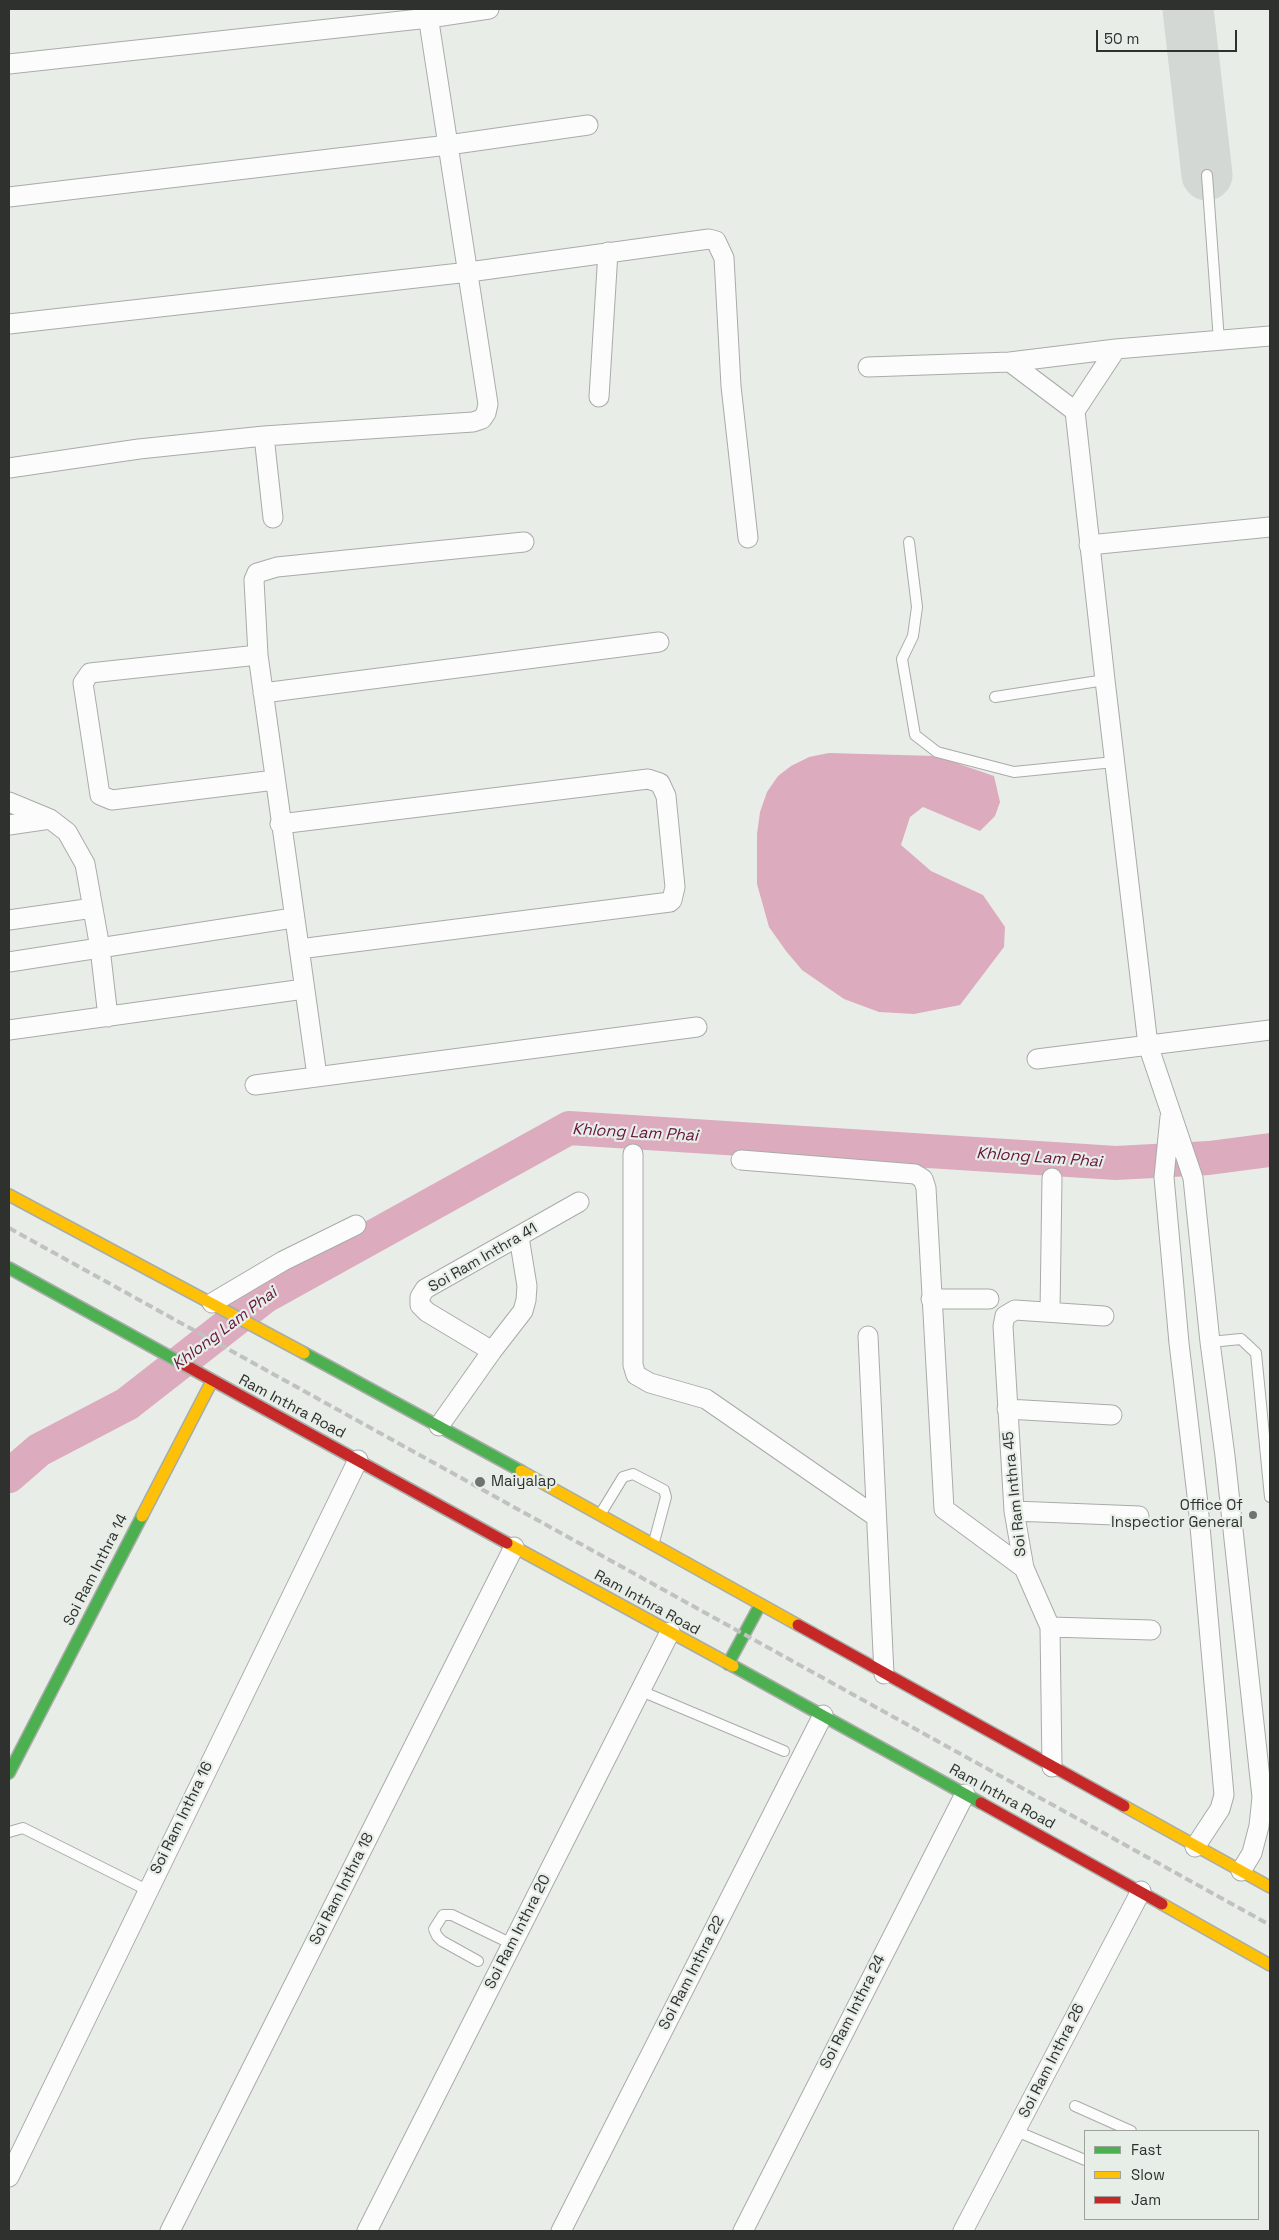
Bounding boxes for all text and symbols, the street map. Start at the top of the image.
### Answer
scale bar [1099,20,1240,52]
text: 50 m [1104,29,1139,48]
water label: Khlong Lam Phai [572,1120,698,1146]
water label: Khlong Lam Phai [976,1144,1102,1172]
street label: Soi Ram Inthra 41 [425,1220,541,1296]
water label: Khlong Lam Phai [169,1283,281,1375]
street label: Ram Inthra Road [236,1371,348,1443]
street label: Soi Ram Inthra 45 [999,1430,1031,1558]
place label: Maiyalap [491,1473,556,1491]
marker: Maiyalap [473,1475,487,1489]
place label: Office Of Inspectior General [1111,1497,1243,1532]
marker: Office Of Inspectior General [1247,1509,1259,1521]
street label: Soi Ram Inthra 14 [60,1511,132,1629]
street label: Ram Inthra Road [591,1566,703,1640]
street label: Soi Ram Inthra 16 [147,1759,217,1877]
street label: Ram Inthra Road [946,1760,1058,1834]
street label: Soi Ram Inthra 18 [306,1830,378,1948]
street label: Soi Ram Inthra 20 [481,1872,555,1992]
street label: Soi Ram Inthra 22 [655,1913,729,2033]
street label: Soi Ram Inthra 24 [817,1952,889,2072]
street label: Soi Ram Inthra 26 [1015,2001,1089,2121]
legend [1084,2130,1259,2220]
text: Fast [1131,2140,1162,2159]
text: Slow [1131,2165,1165,2184]
text: Jam [1131,2190,1161,2209]

